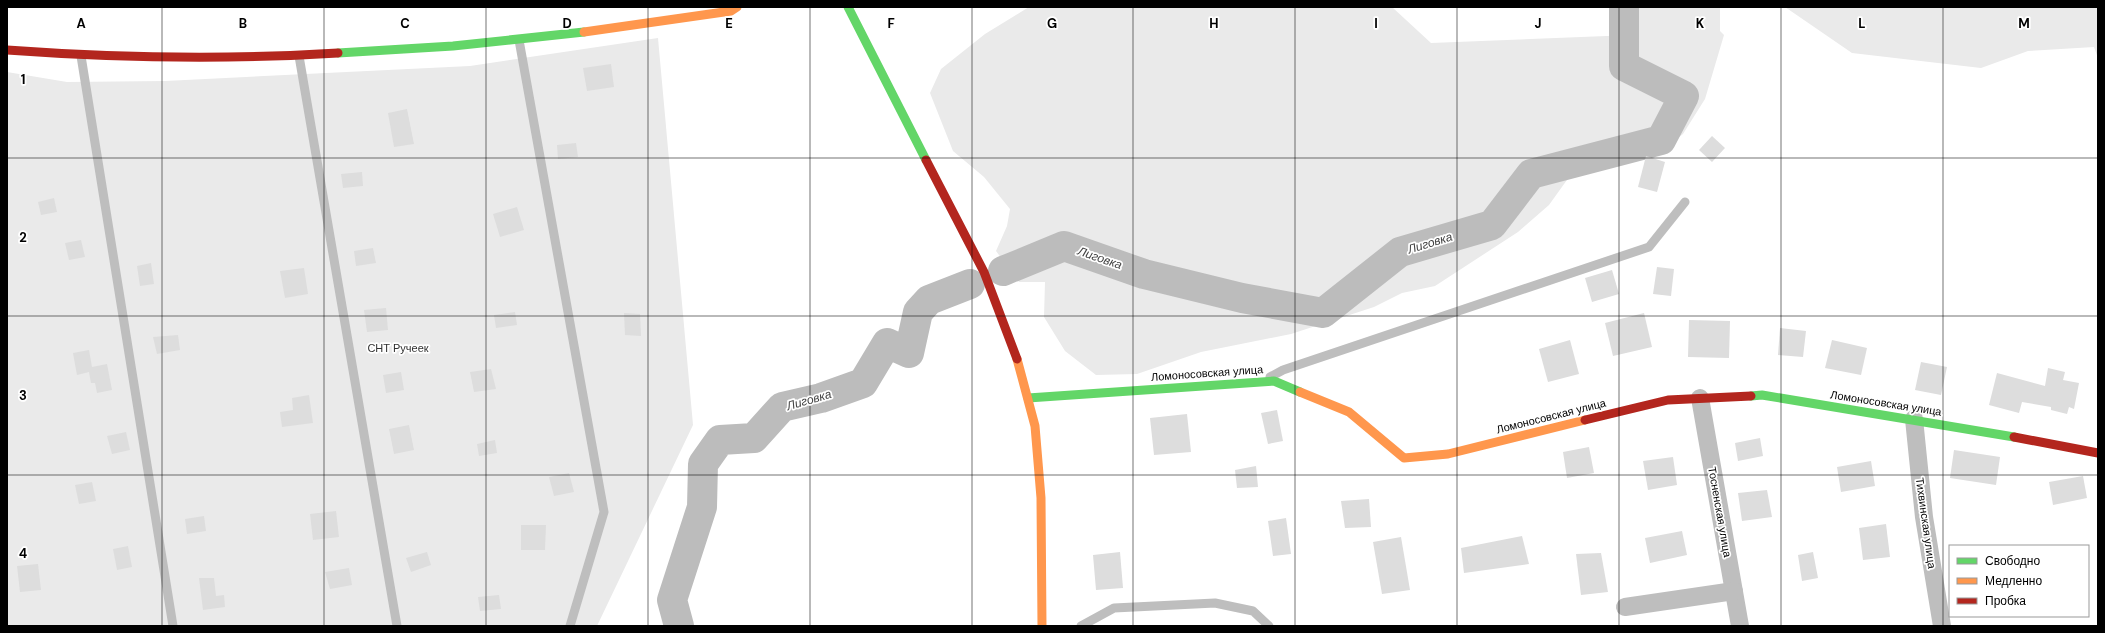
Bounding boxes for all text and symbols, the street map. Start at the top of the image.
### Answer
text: A [76,15,86,32]
text: B [239,15,247,32]
text: C [400,15,410,32]
text: D [562,15,572,32]
text: E [725,15,733,32]
text: F [887,15,895,32]
text: G [1047,15,1057,32]
text: H [1209,15,1219,32]
text: I [1374,15,1378,32]
text: J [1534,15,1542,32]
text: K [1696,15,1705,32]
text: L [1858,15,1866,32]
text: M [2018,15,2030,32]
text: 1 [21,71,25,88]
text: 2 [19,229,27,246]
water label: Лиговка [1405,229,1455,258]
water label: Лиговка [1075,243,1125,273]
park label: СНТ Ручеек [367,341,429,355]
street label: Ломоносовская улица [1150,362,1264,384]
water label: Лиговка [784,386,834,414]
text: 3 [19,387,27,404]
street label: Ломоносовская улица [1829,387,1944,419]
street label: Ломоносовская улица [1495,395,1608,436]
street label: Тосненская улица [1705,466,1735,559]
street label: Тихвинская улица [1913,477,1939,570]
text: 4 [19,545,27,562]
legend [1949,545,2089,617]
text: Свободно [1985,553,2040,569]
text: Медленно [1985,573,2042,589]
text: Пробка [1985,593,2026,609]

